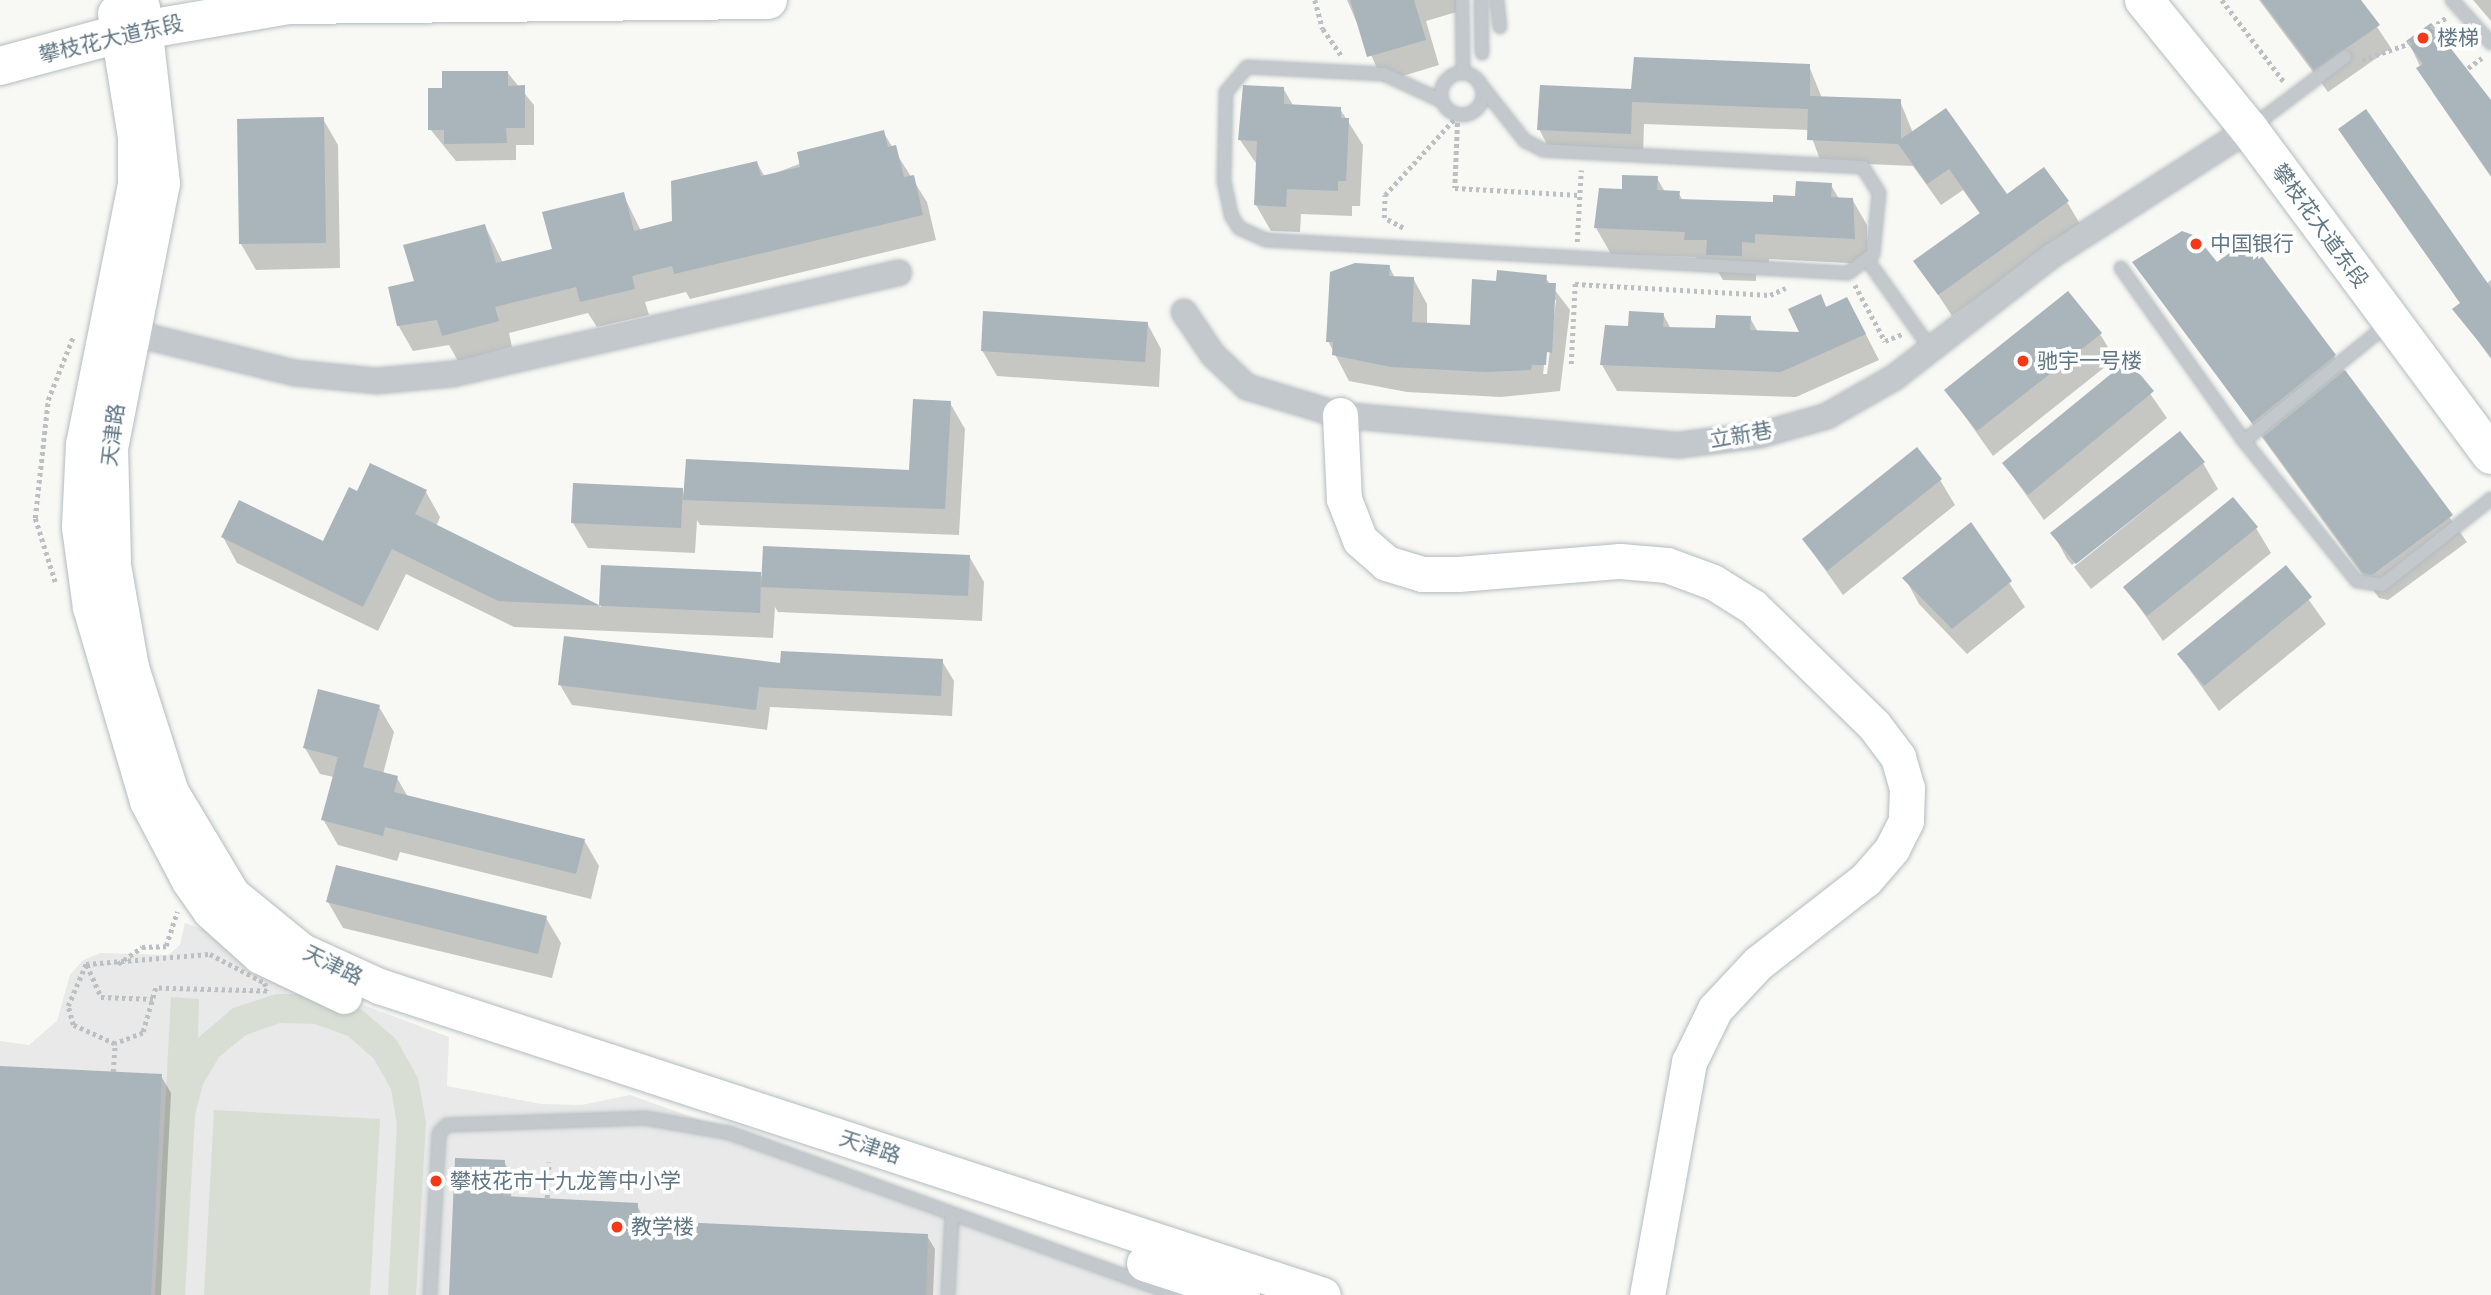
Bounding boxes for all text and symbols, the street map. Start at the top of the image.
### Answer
street label: 攀枝花大道东段 [37,10,185,68]
place label: 楼梯 [2437,25,2479,51]
marker: 楼梯 [2415,30,2431,46]
street label: 攀枝花大道东段 [2267,159,2373,293]
place label: 中国银行 [2210,231,2294,257]
marker: 中国银行 [2188,236,2204,252]
place label: 驰宇一号楼 [2037,348,2142,374]
marker: 驰宇一号楼 [2015,353,2031,369]
street label: 天津路 [97,402,129,468]
street label: 立新巷 [1708,417,1774,453]
street label: 天津路 [299,940,367,990]
street label: 天津路 [836,1125,904,1169]
place label: 攀枝花市十九龙箐中小学 [450,1168,681,1194]
marker: 攀枝花市十九龙箐中小学 [428,1173,444,1189]
place label: 教学楼 [631,1214,694,1240]
marker: 教学楼 [609,1219,625,1235]

